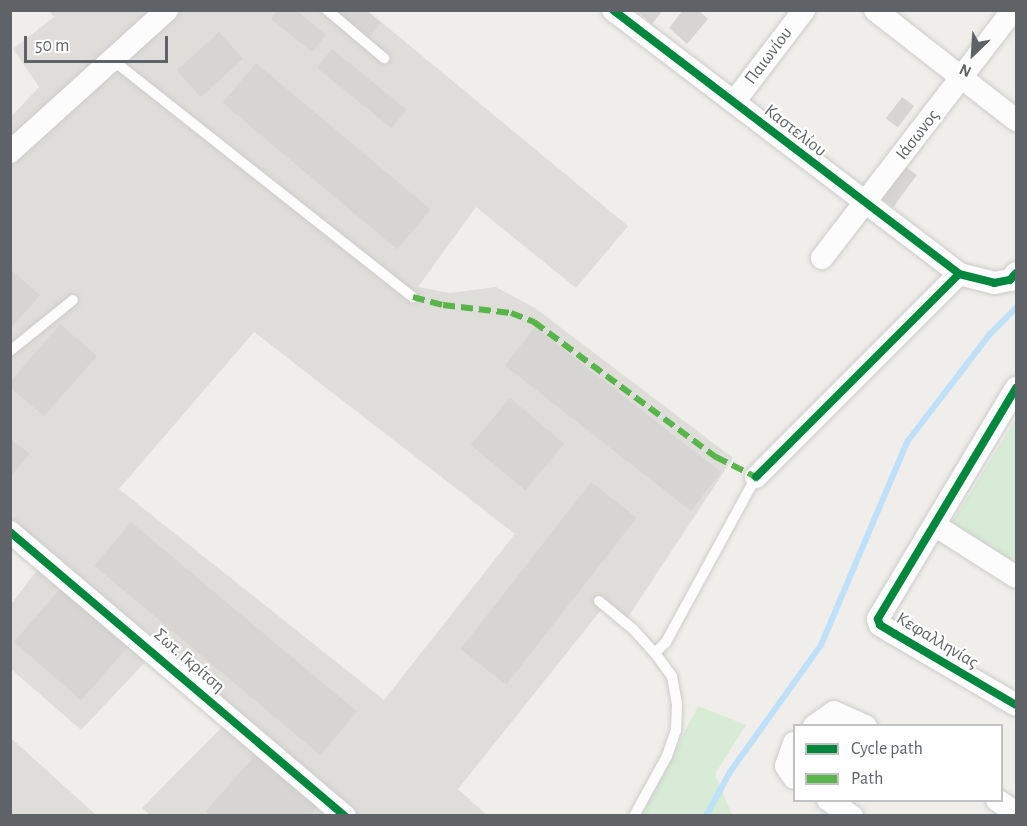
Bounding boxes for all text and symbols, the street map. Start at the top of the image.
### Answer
street label: Παιωνίου [740,23,798,89]
scale bar [27,24,171,62]
north arrow [943,24,1003,84]
text: 50 m [35,37,69,55]
text: N [957,61,974,80]
street label: Καστελίου [760,100,830,162]
street label: Ιάσωνος [892,106,944,164]
street label: Κεφαλληνίας [892,608,982,674]
street label: Σωτ. Γκρίτση [149,624,229,698]
legend [793,724,1003,802]
text: Cycle path [851,740,923,758]
text: Path [851,770,883,788]

